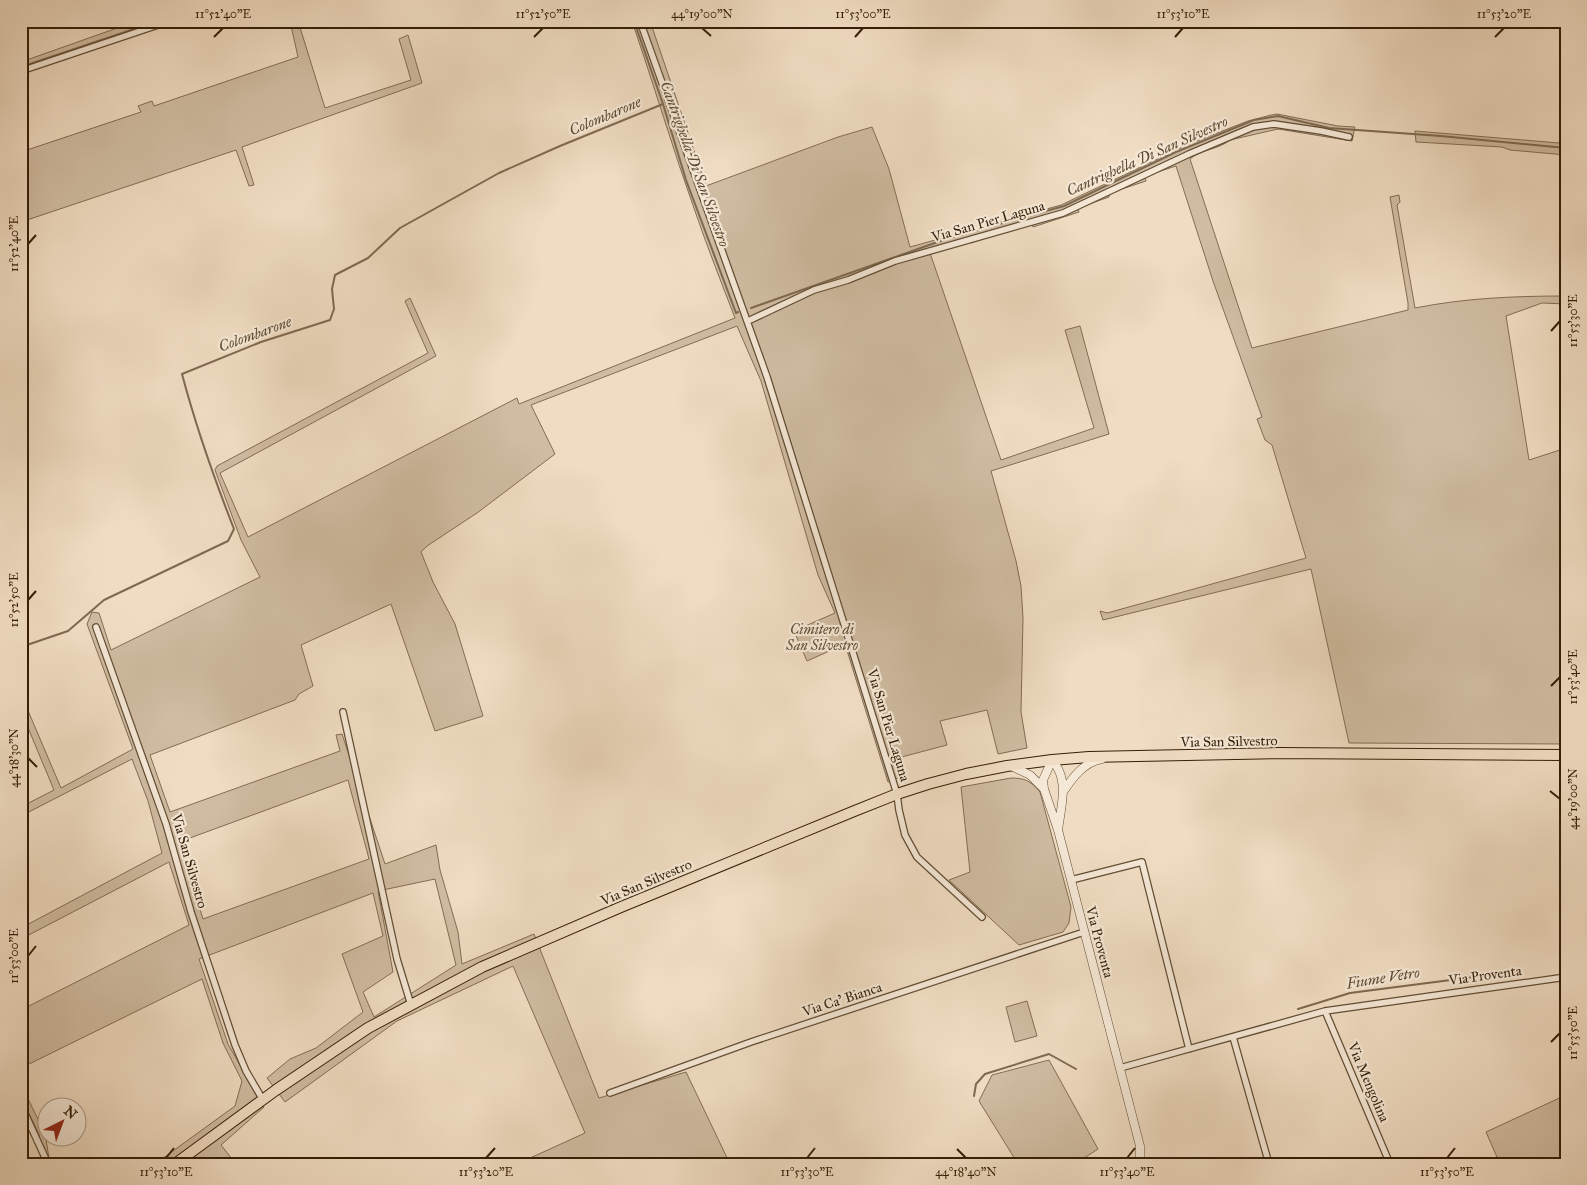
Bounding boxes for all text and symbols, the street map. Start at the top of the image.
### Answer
text: 11°52'40"E [195,7,251,21]
text: 11°52'50"E [515,7,571,21]
text: 44°19'00"N [671,7,733,21]
text: 11°53'00"E [835,7,891,21]
text: 11°53'10"E [1156,7,1210,21]
text: 11°53'20"E [1477,7,1532,21]
water label: Cantrighella Di San Silvestro [657,79,733,249]
water label: Colombarone [566,93,644,139]
water label: Cantrighella Di San Silvestro [1064,112,1231,200]
street label: Via San Pier Laguna [929,197,1047,246]
text: 11°52'40"E [7,216,21,272]
text: 11°53'30"E [1566,294,1580,348]
water label: Colombarone [216,312,294,356]
text: 11°52'50"E [7,572,21,628]
park label: Cimitero di San Silvestro [785,621,858,654]
text: 11°53'40"E [1566,649,1580,705]
street label: Via San Pier Laguna [863,666,914,784]
text: 44°18'30"N [7,728,21,788]
street label: Via San Silvestro [1179,732,1278,751]
text: 44°19'00"N [1566,768,1580,830]
street label: Via San Silvestro [168,811,211,910]
street label: Via San Silvestro [597,856,694,910]
street label: Via Proventa [1082,903,1117,980]
text: 11°53'00"E [7,928,21,984]
street label: Via Proventa [1447,962,1523,989]
water label: Fiume Vetro [1344,963,1421,993]
street label: Via Ca' Bianca [799,979,884,1021]
text: 11°53'50"E [1566,1006,1580,1060]
street label: Via Mengolina [1344,1039,1393,1125]
north arrow [38,1098,88,1148]
text: N [60,1102,81,1123]
text: 11°53'10"E [139,1165,193,1179]
text: 11°53'20"E [459,1165,514,1179]
text: 11°53'30"E [780,1165,834,1179]
text: 44°18'40"N [935,1165,997,1179]
text: 11°53'40"E [1099,1165,1155,1179]
text: 11°53'50"E [1420,1165,1474,1179]

